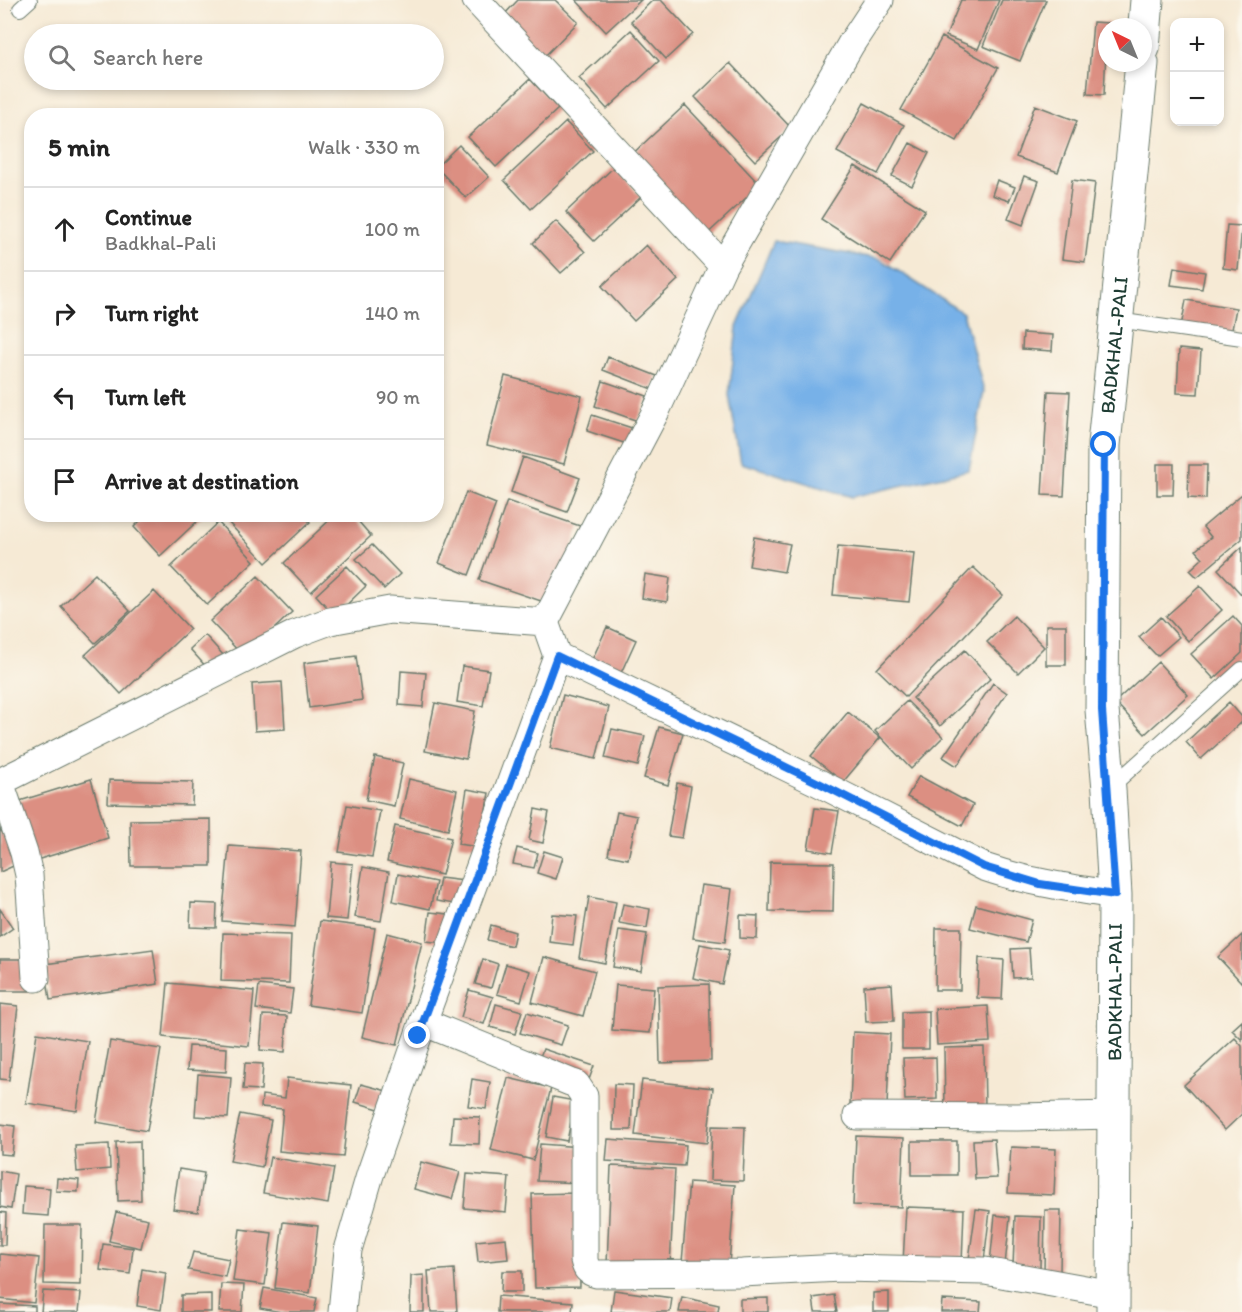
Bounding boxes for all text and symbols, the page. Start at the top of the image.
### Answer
north arrow [1098,18,1152,72]
map controls [1170,18,1224,126]
button: + [1170,18,1224,72]
search box [24,24,444,90]
icon: search [45,41,78,74]
text: Search here [93,44,203,71]
button: − [1170,72,1224,126]
text: 5 min [48,131,110,163]
text: Walk · 330 m [308,135,420,159]
text: Continue [105,204,192,231]
icon: ahead [48,213,81,246]
text: 100 m [365,217,420,241]
text: Badkhal-Pali [105,231,216,255]
street label: BADKHAL-PALI [1095,275,1133,415]
icon: right [48,297,81,330]
text: Turn right [105,300,199,327]
text: 140 m [365,301,420,325]
icon: left [48,381,81,414]
text: Turn left [105,384,186,411]
text: 90 m [376,385,420,409]
route start [1090,431,1116,457]
icon: arrive [48,465,81,498]
text: Arrive at destination [105,468,299,495]
street label: BADKHAL-PALI [1102,923,1127,1061]
route end [404,1022,430,1048]

